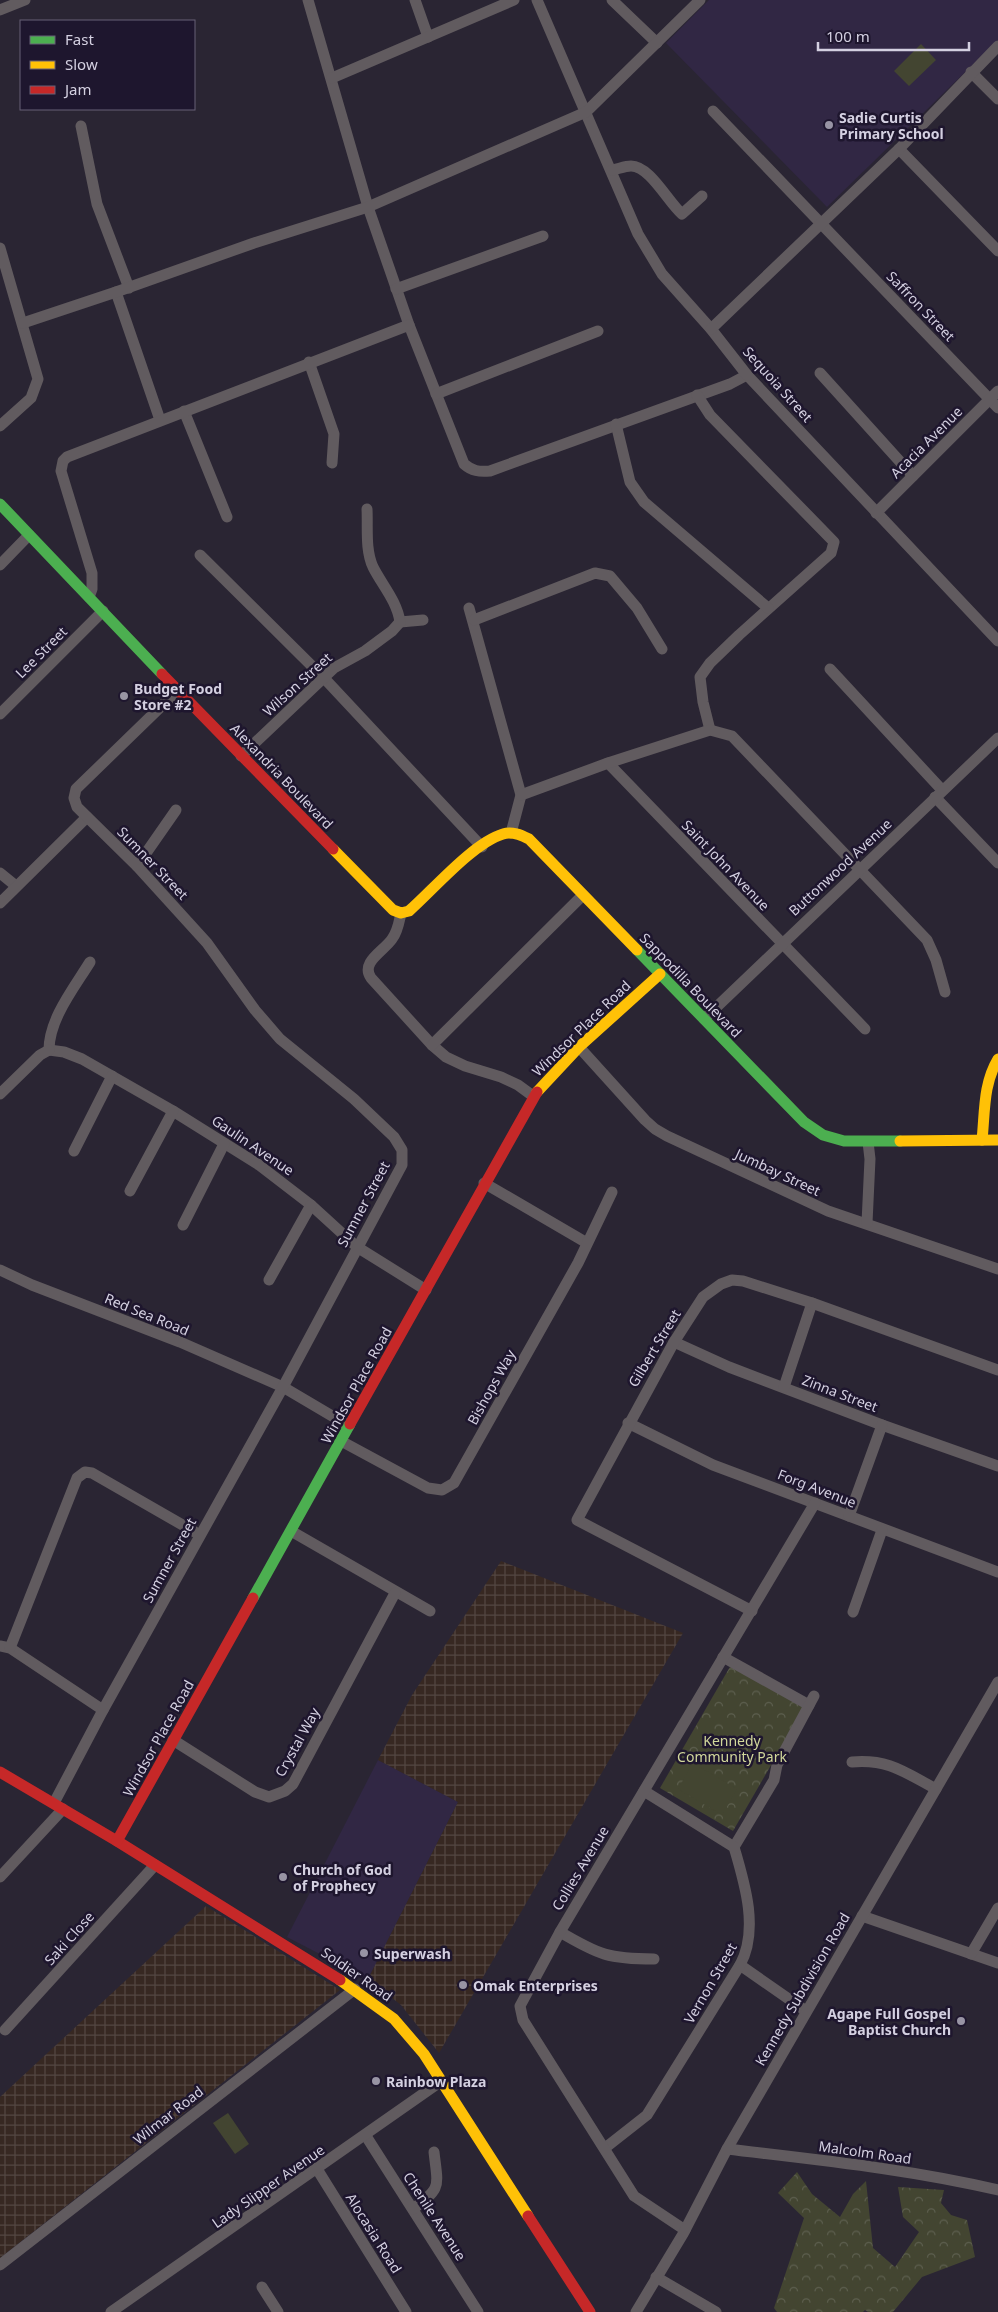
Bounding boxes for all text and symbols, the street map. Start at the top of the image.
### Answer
legend [20,20,195,110]
scale bar [818,20,969,52]
text: 100 m [826,26,870,46]
text: Fast [65,29,94,49]
text: Slow [65,54,98,74]
text: Jam [63,79,92,99]
place label: Sadie Curtis Primary School [839,108,944,143]
marker: Sadie Curtis Primary School [823,119,835,131]
street label: Saffron Street [883,267,959,345]
street label: Sequoia Street [739,342,817,426]
street label: Acacia Avenue [886,402,966,482]
street label: Lee Street [11,622,71,682]
street label: Wilson Street [258,648,336,720]
place label: Budget Food Store #2 [134,679,222,714]
marker: Budget Food Store #2 [118,690,130,702]
street label: Alexandria Boulevard [226,719,338,833]
street label: Buttonwood Avenue [784,814,896,920]
street label: Saint John Avenue [678,816,774,914]
street label: Sumner Street [113,822,193,904]
street label: Sappodilla Boulevard [636,929,746,1041]
street label: Windsor Place Road [528,976,634,1080]
street label: Gaulin Avenue [208,1110,298,1180]
street label: Jumbay Street [731,1143,824,1200]
street label: Sumner Street [332,1158,394,1250]
street label: Red Sea Road [102,1288,192,1340]
street label: Gilbert Street [623,1306,685,1390]
street label: Windsor Place Road [316,1323,396,1447]
street label: Bishops Way [463,1345,520,1428]
street label: Zinna Street [799,1370,881,1416]
street label: Forg Avenue [775,1464,859,1512]
street label: Sumner Street [138,1514,200,1606]
street label: Windsor Place Road [118,1676,198,1800]
street label: Crystal Way [270,1703,324,1780]
park label: Kennedy Community Park [677,1731,787,1766]
street label: Collies Avenue [547,1822,613,1914]
place label: Church of God of Prophecy [293,1860,392,1895]
marker: Church of God of Prophecy [277,1871,289,1883]
street label: Saki Close [40,1907,98,1969]
street label: Kennedy Subdivision Road [750,1909,854,2069]
street label: Vernon Street [679,1939,741,2027]
street label: Soldier Road [318,1942,396,2006]
place label: Superwash [374,1944,451,1963]
marker: Superwash [358,1947,370,1959]
place label: Omak Enterprises [473,1976,598,1995]
marker: Omak Enterprises [457,1979,469,1991]
place label: Agape Full Gospel Baptist Church [827,2004,951,2039]
marker: Agape Full Gospel Baptist Church [955,2015,967,2027]
place label: Rainbow Plaza [386,2072,486,2091]
marker: Rainbow Plaza [370,2075,382,2087]
street label: Wilmar Road [129,2082,207,2148]
street label: Malcolm Road [817,2136,913,2168]
street label: Lady Slipper Avenue [208,2140,328,2232]
street label: Chenile Avenue [399,2168,471,2264]
street label: Alocasia Road [342,2189,406,2277]

